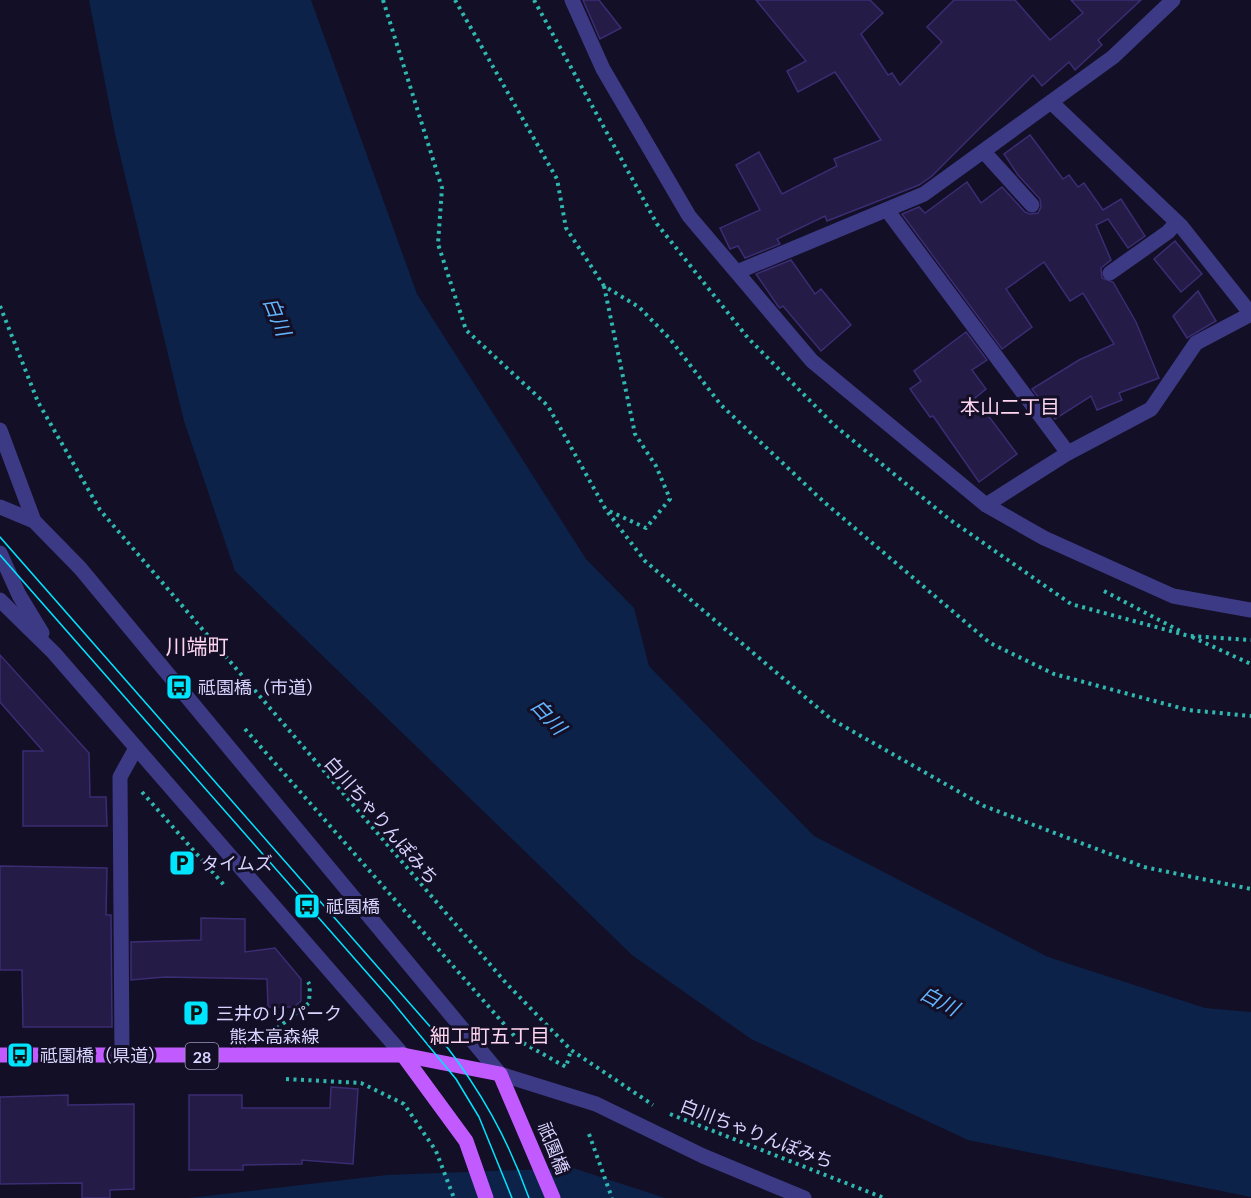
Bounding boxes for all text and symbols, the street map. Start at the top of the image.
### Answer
water label: 白川 [259,293,297,341]
district label: 本山二丁目 [960,394,1060,418]
district label: 川端町 [166,633,229,658]
bus stop icon: 祗園橋（市道） [164,672,194,702]
place label: 祗園橋（市道） [198,676,324,698]
water label: 白川 [527,693,573,740]
street label: 白川ちゃりんぽみち [321,752,443,888]
parking icon: タイムズ [167,848,197,878]
place label: タイムズ [201,852,273,874]
bus stop icon: 祗園橋 [292,891,322,921]
place label: 祗園橋 [326,895,380,917]
water label: 白川 [917,980,965,1021]
parking icon: 三井のリパーク [181,998,211,1028]
place label: 三井のリパーク [216,1002,342,1024]
district label: 細工町五丁目 [430,1023,550,1047]
street label: 熊本高森線 [229,1025,319,1047]
bus stop icon: 祗園橋（県道） [5,1040,35,1070]
road number: 28 [186,1043,218,1069]
place label: 祗園橋（県道） [40,1044,166,1066]
street label: 白川ちゃりんぽみち [677,1094,837,1172]
street label: 祇園橋 [534,1119,574,1177]

